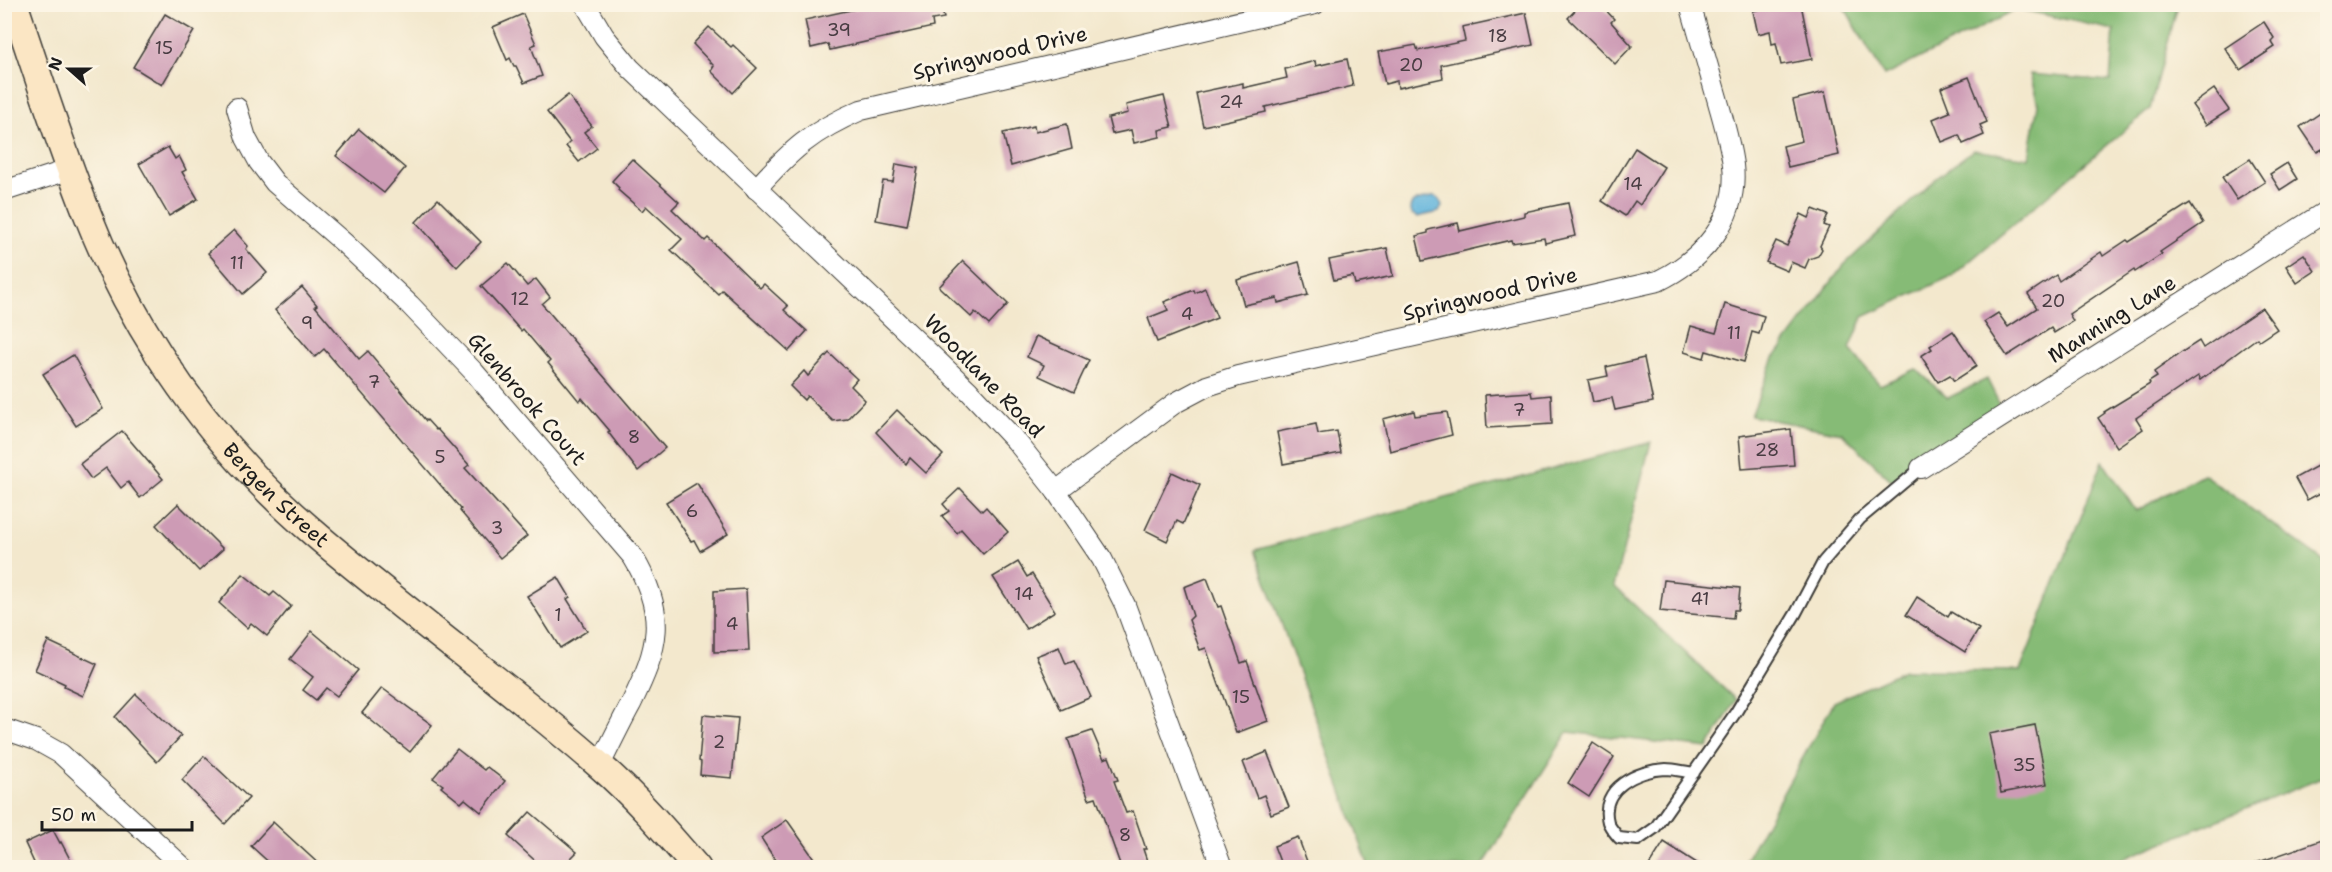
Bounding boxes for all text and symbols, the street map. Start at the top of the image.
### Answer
house number: 39 [827,18,851,42]
street label: Springwood Drive [910,19,1090,87]
house number: 18 [1488,24,1508,48]
house number: 15 [155,36,173,60]
north arrow [39,39,99,99]
house number: 20 [1399,53,1423,77]
text: N [43,54,68,73]
house number: 24 [1219,90,1243,114]
house number: 14 [1623,172,1643,196]
house number: 11 [230,251,244,275]
street label: Springwood Drive [1400,260,1580,328]
street label: Manning Lane [2043,268,2181,370]
house number: 12 [510,287,530,311]
house number: 20 [2041,289,2065,313]
house number: 4 [1181,302,1193,326]
street label: Woodlane Road [918,308,1050,444]
house number: 9 [301,311,313,335]
house number: 11 [1727,321,1741,345]
street label: Glenbrook Court [461,327,593,471]
house number: 7 [368,370,380,394]
house number: 7 [1513,398,1525,422]
house number: 8 [628,425,640,449]
street label: Bergen Street [216,437,335,554]
house number: 28 [1755,438,1779,462]
house number: 5 [434,445,446,469]
house number: 6 [686,499,698,523]
house number: 3 [491,516,503,540]
house number: 14 [1014,582,1034,606]
house number: 41 [1690,587,1710,611]
house number: 1 [554,603,562,627]
house number: 4 [726,612,738,636]
house number: 15 [1232,685,1250,709]
house number: 2 [713,730,725,754]
house number: 35 [2012,753,2036,777]
scale bar [42,794,192,832]
text: 50 m [51,803,96,827]
house number: 8 [1119,823,1131,847]

